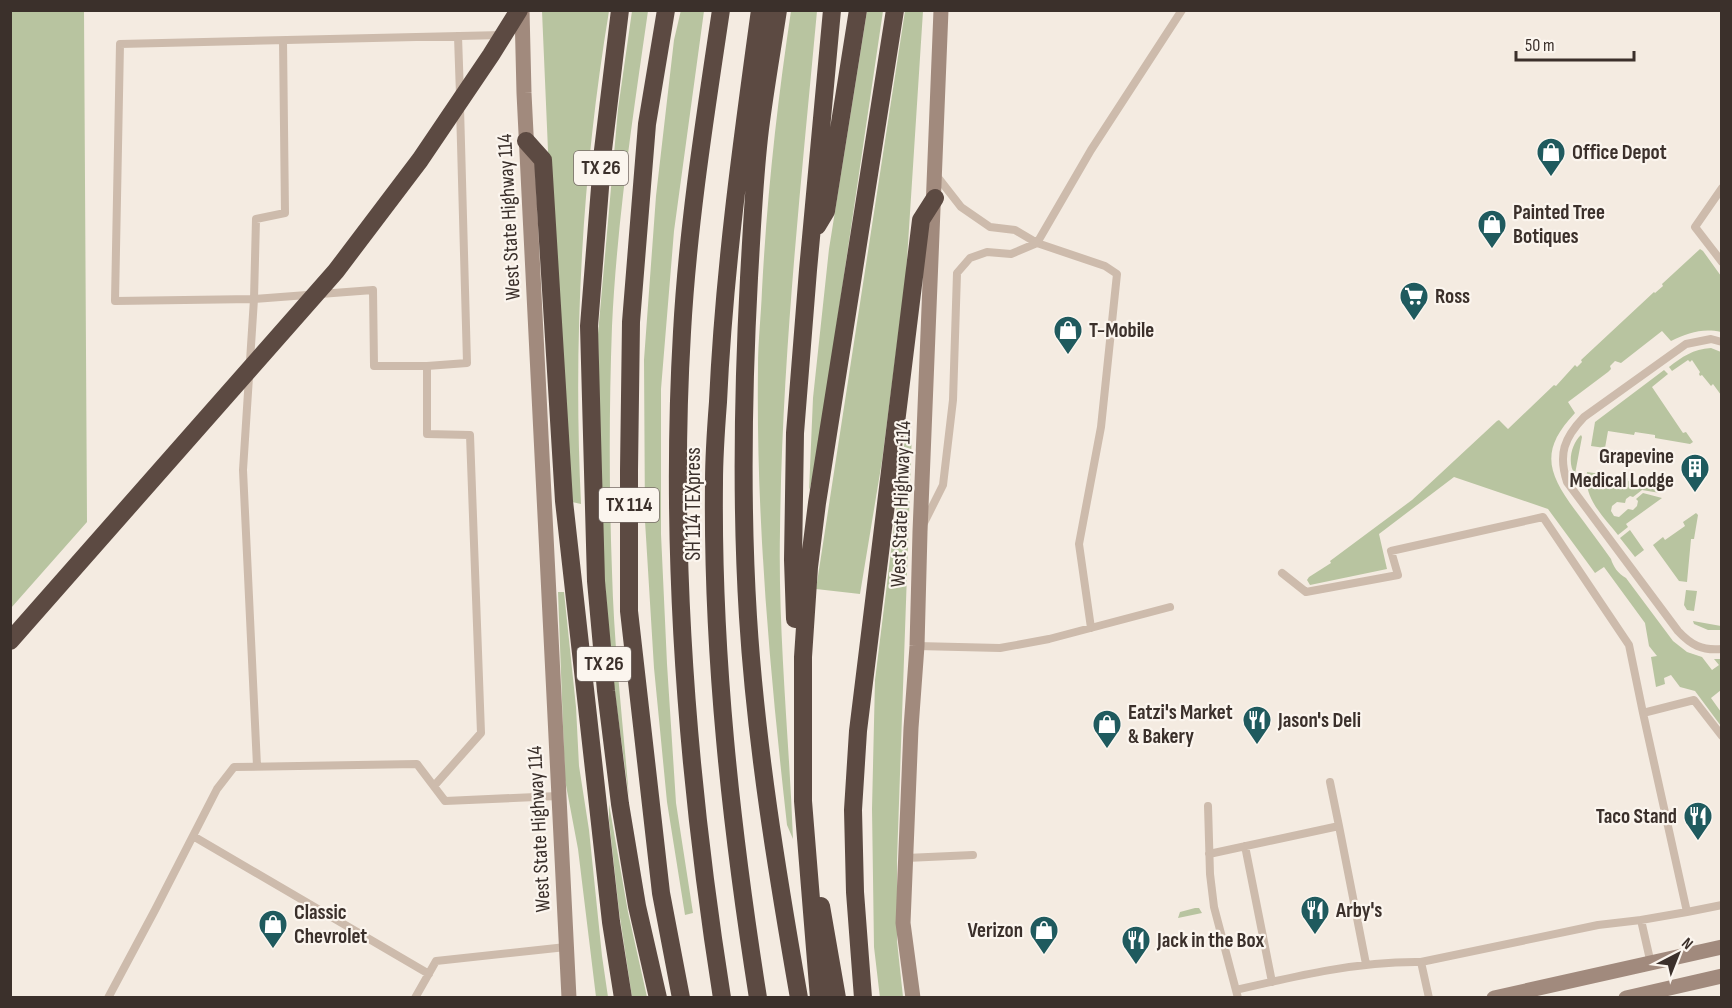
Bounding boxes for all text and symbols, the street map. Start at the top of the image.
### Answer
scale bar [1516,24,1634,62]
text: 50 m [1525,35,1555,56]
street label: West State Highway 114 [492,133,526,301]
shop icon: Office Depot [1535,136,1567,178]
place label: Office Depot [1572,140,1667,165]
road number: TX 26 [574,151,628,185]
place label: Painted Tree Botiques [1513,200,1605,249]
shop icon: Painted Tree Botiques [1476,208,1508,250]
supermarket icon: Ross [1398,280,1430,322]
place label: Ross [1435,284,1470,309]
shop icon: T-Mobile [1052,314,1084,356]
place label: T-Mobile [1089,318,1154,343]
street label: West State Highway 114 [886,420,916,588]
place label: Grapevine Medical Lodge [1569,444,1674,493]
street label: SH 114 TEXpress [681,447,706,561]
building icon: Grapevine Medical Lodge [1679,452,1711,494]
road number: TX 114 [599,488,659,522]
road number: TX 26 [577,647,631,681]
place label: Eatzi's Market & Bakery [1128,700,1233,749]
restaurant icon: Jason's Deli [1241,704,1273,746]
shop icon: Eatzi's Market & Bakery [1091,708,1123,750]
place label: Jason's Deli [1277,708,1361,733]
street label: West State Highway 114 [522,745,556,913]
restaurant icon: Taco Stand [1682,800,1714,842]
place label: Taco Stand [1596,804,1677,829]
restaurant icon: Arby's [1299,894,1331,936]
place label: Arby's [1335,898,1382,923]
place label: Classic Chevrolet [294,900,367,949]
shop icon: Classic Chevrolet [257,908,289,950]
shop icon: Verizon [1028,914,1060,956]
place label: Verizon [967,918,1023,943]
restaurant icon: Jack in the Box [1120,924,1152,966]
north arrow [1648,924,1708,984]
place label: Jack in the Box [1156,928,1265,953]
text: N [1678,934,1697,954]

